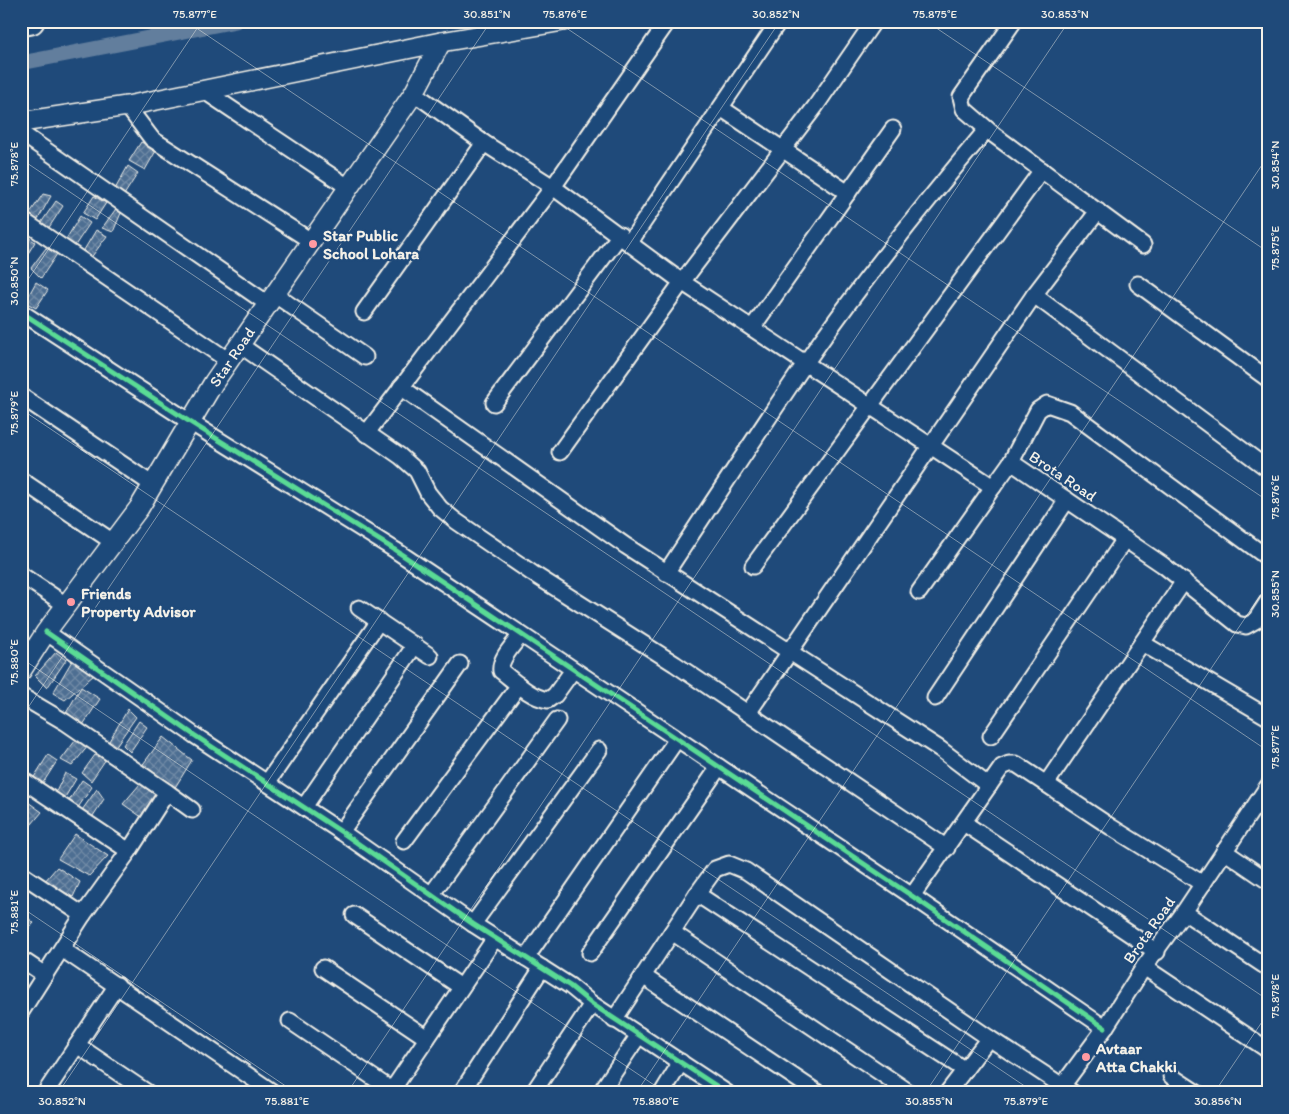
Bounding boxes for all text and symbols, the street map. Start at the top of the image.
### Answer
text: 75.877°E [173,7,217,21]
text: 30.851°N [464,7,510,21]
text: 75.876°E [543,7,587,21]
text: 30.852°N [752,7,800,21]
text: 75.875°E [913,7,957,21]
text: 30.853°N [1041,7,1089,21]
text: 75.878°E [7,141,21,186]
text: 30.854°N [1268,141,1282,189]
place label: Star Public School Lohara [323,226,419,263]
text: 75.875°E [1268,226,1282,270]
marker: Star Public School Lohara [307,238,319,250]
text: 30.850°N [7,257,21,305]
street label: Star Road [205,323,259,391]
text: 75.879°E [7,391,21,435]
street label: Brota Road [1026,446,1101,506]
text: 75.876°E [1268,475,1282,519]
text: 30.855°N [1268,570,1282,618]
place label: Friends Property Advisor [81,584,196,622]
marker: Friends Property Advisor [65,596,77,608]
text: 75.880°E [7,639,21,685]
text: 75.877°E [1268,725,1282,769]
text: 75.881°E [7,890,21,934]
street label: Brota Road [1119,893,1179,967]
text: 75.878°E [1268,973,1282,1018]
place label: Avtaar Atta Chakki [1095,1039,1177,1076]
marker: Avtaar Atta Chakki [1080,1051,1092,1063]
text: 30.852°N [38,1094,86,1108]
text: 75.881°E [265,1094,309,1108]
text: 75.880°E [633,1094,679,1108]
text: 30.855°N [905,1094,953,1108]
text: 75.879°E [1004,1094,1048,1108]
text: 30.856°N [1194,1094,1242,1108]

